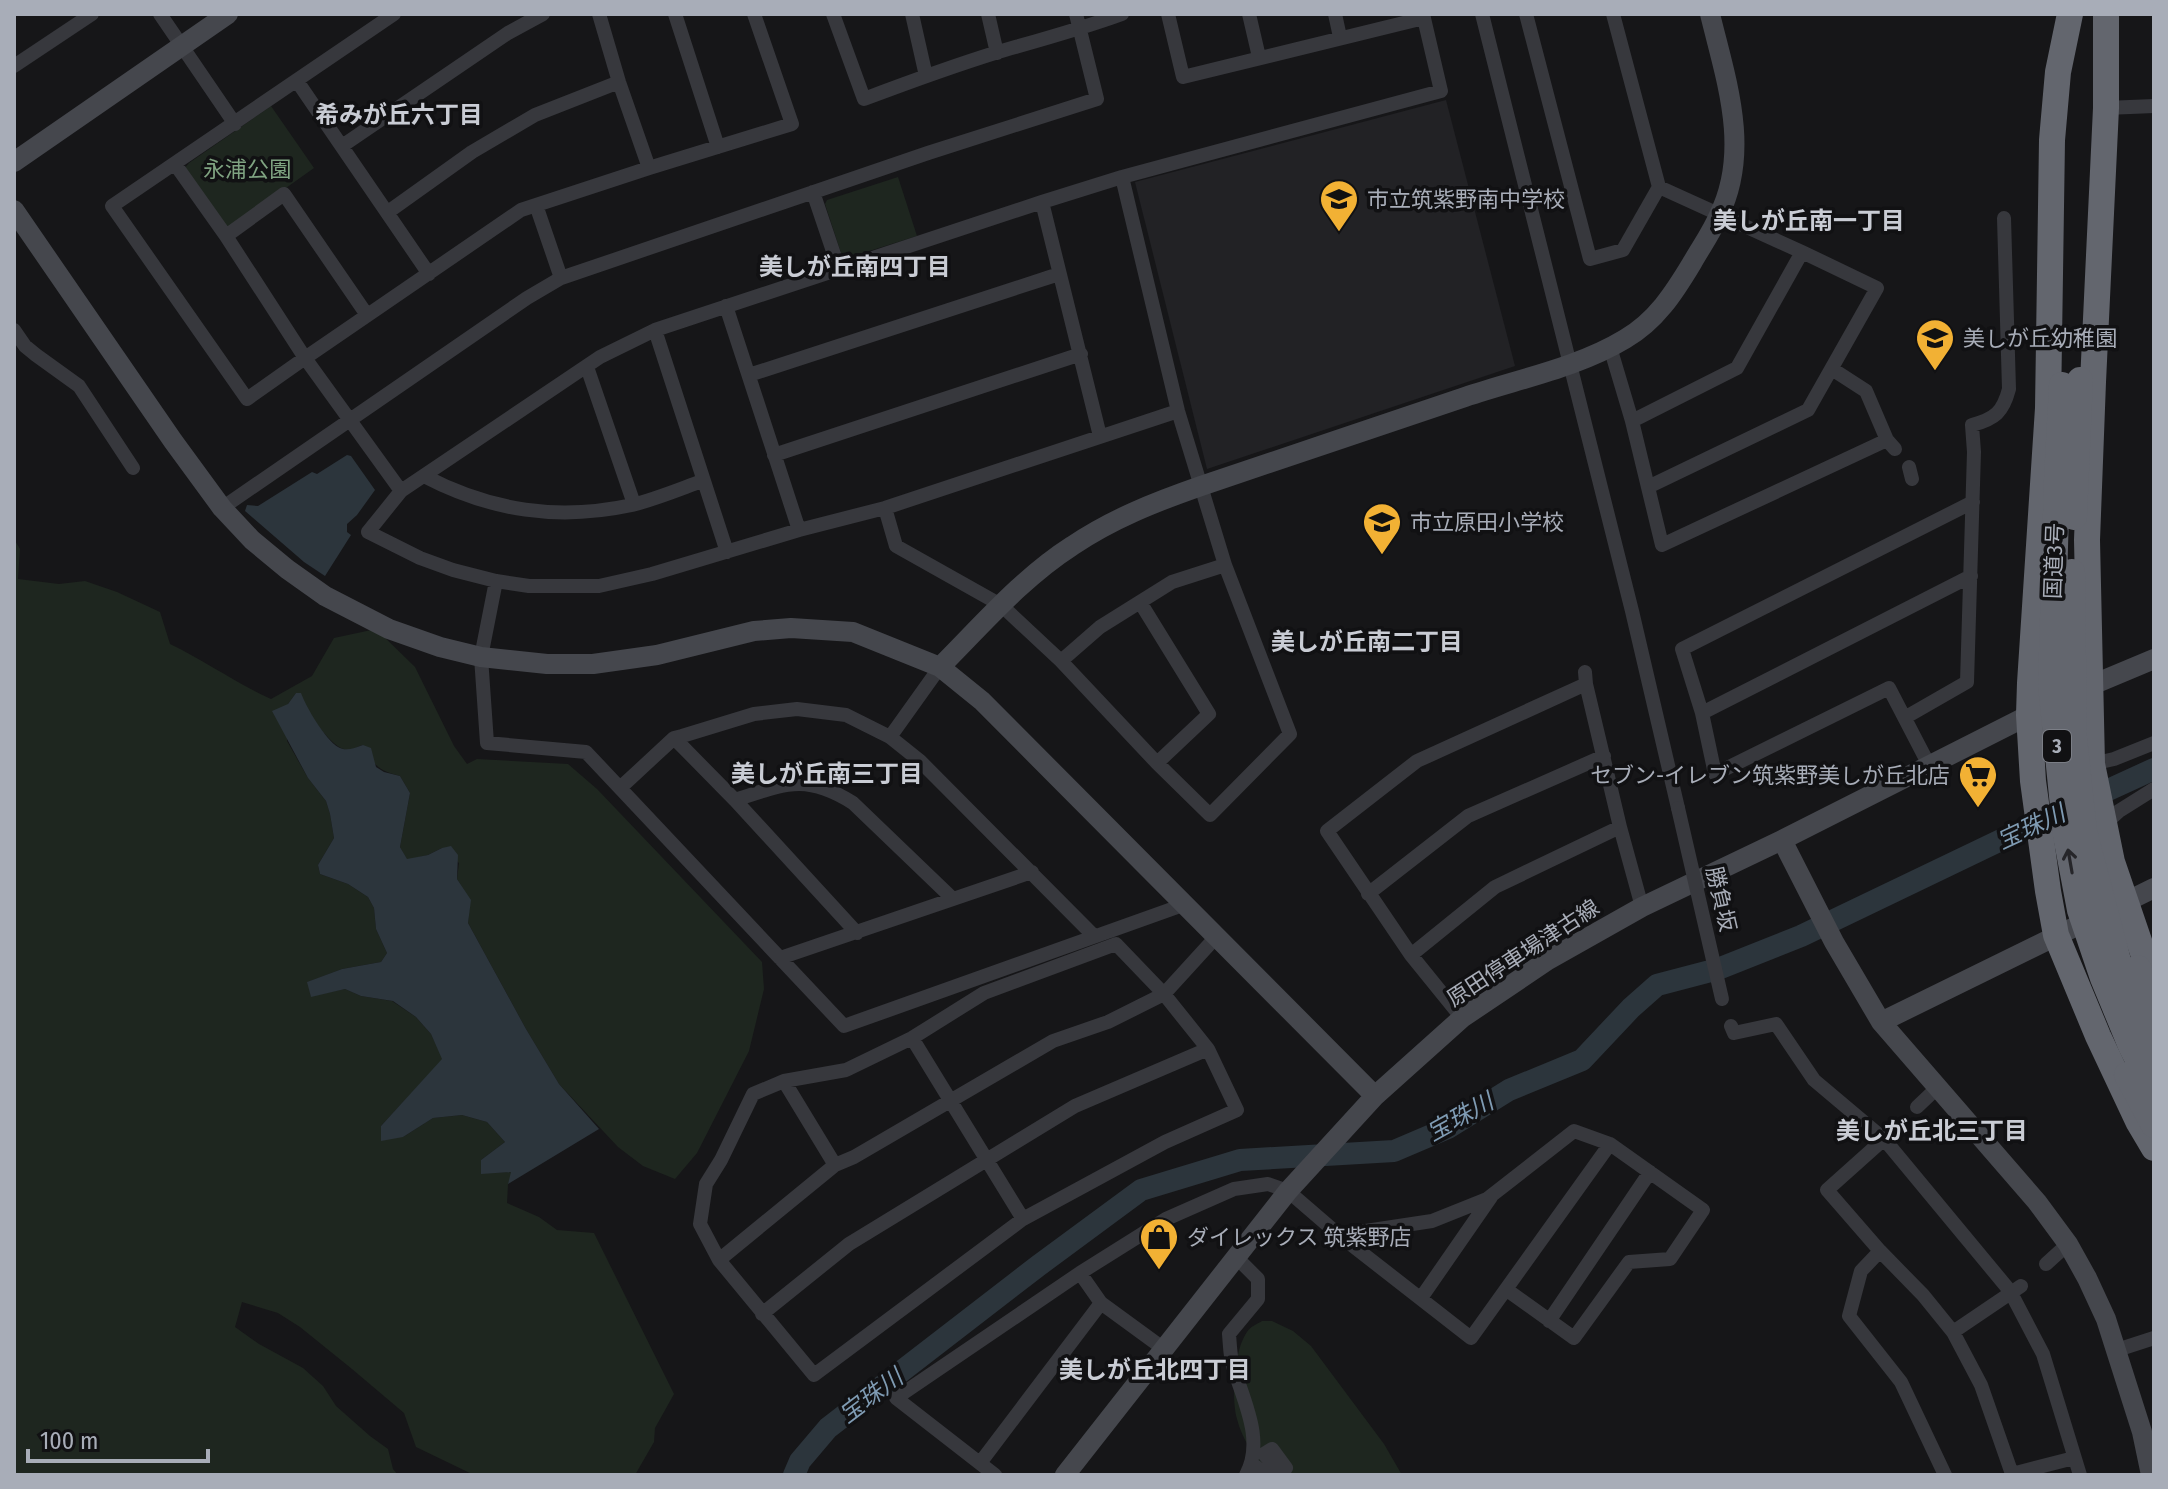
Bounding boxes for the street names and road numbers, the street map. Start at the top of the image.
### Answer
street label: 国道3号 [2039,523,2069,599]
road number: 3 [2043,730,2071,762]
street label: 勝負坂 [1700,864,1742,934]
street label: 原田停車場津古線 [1442,894,1604,1012]

